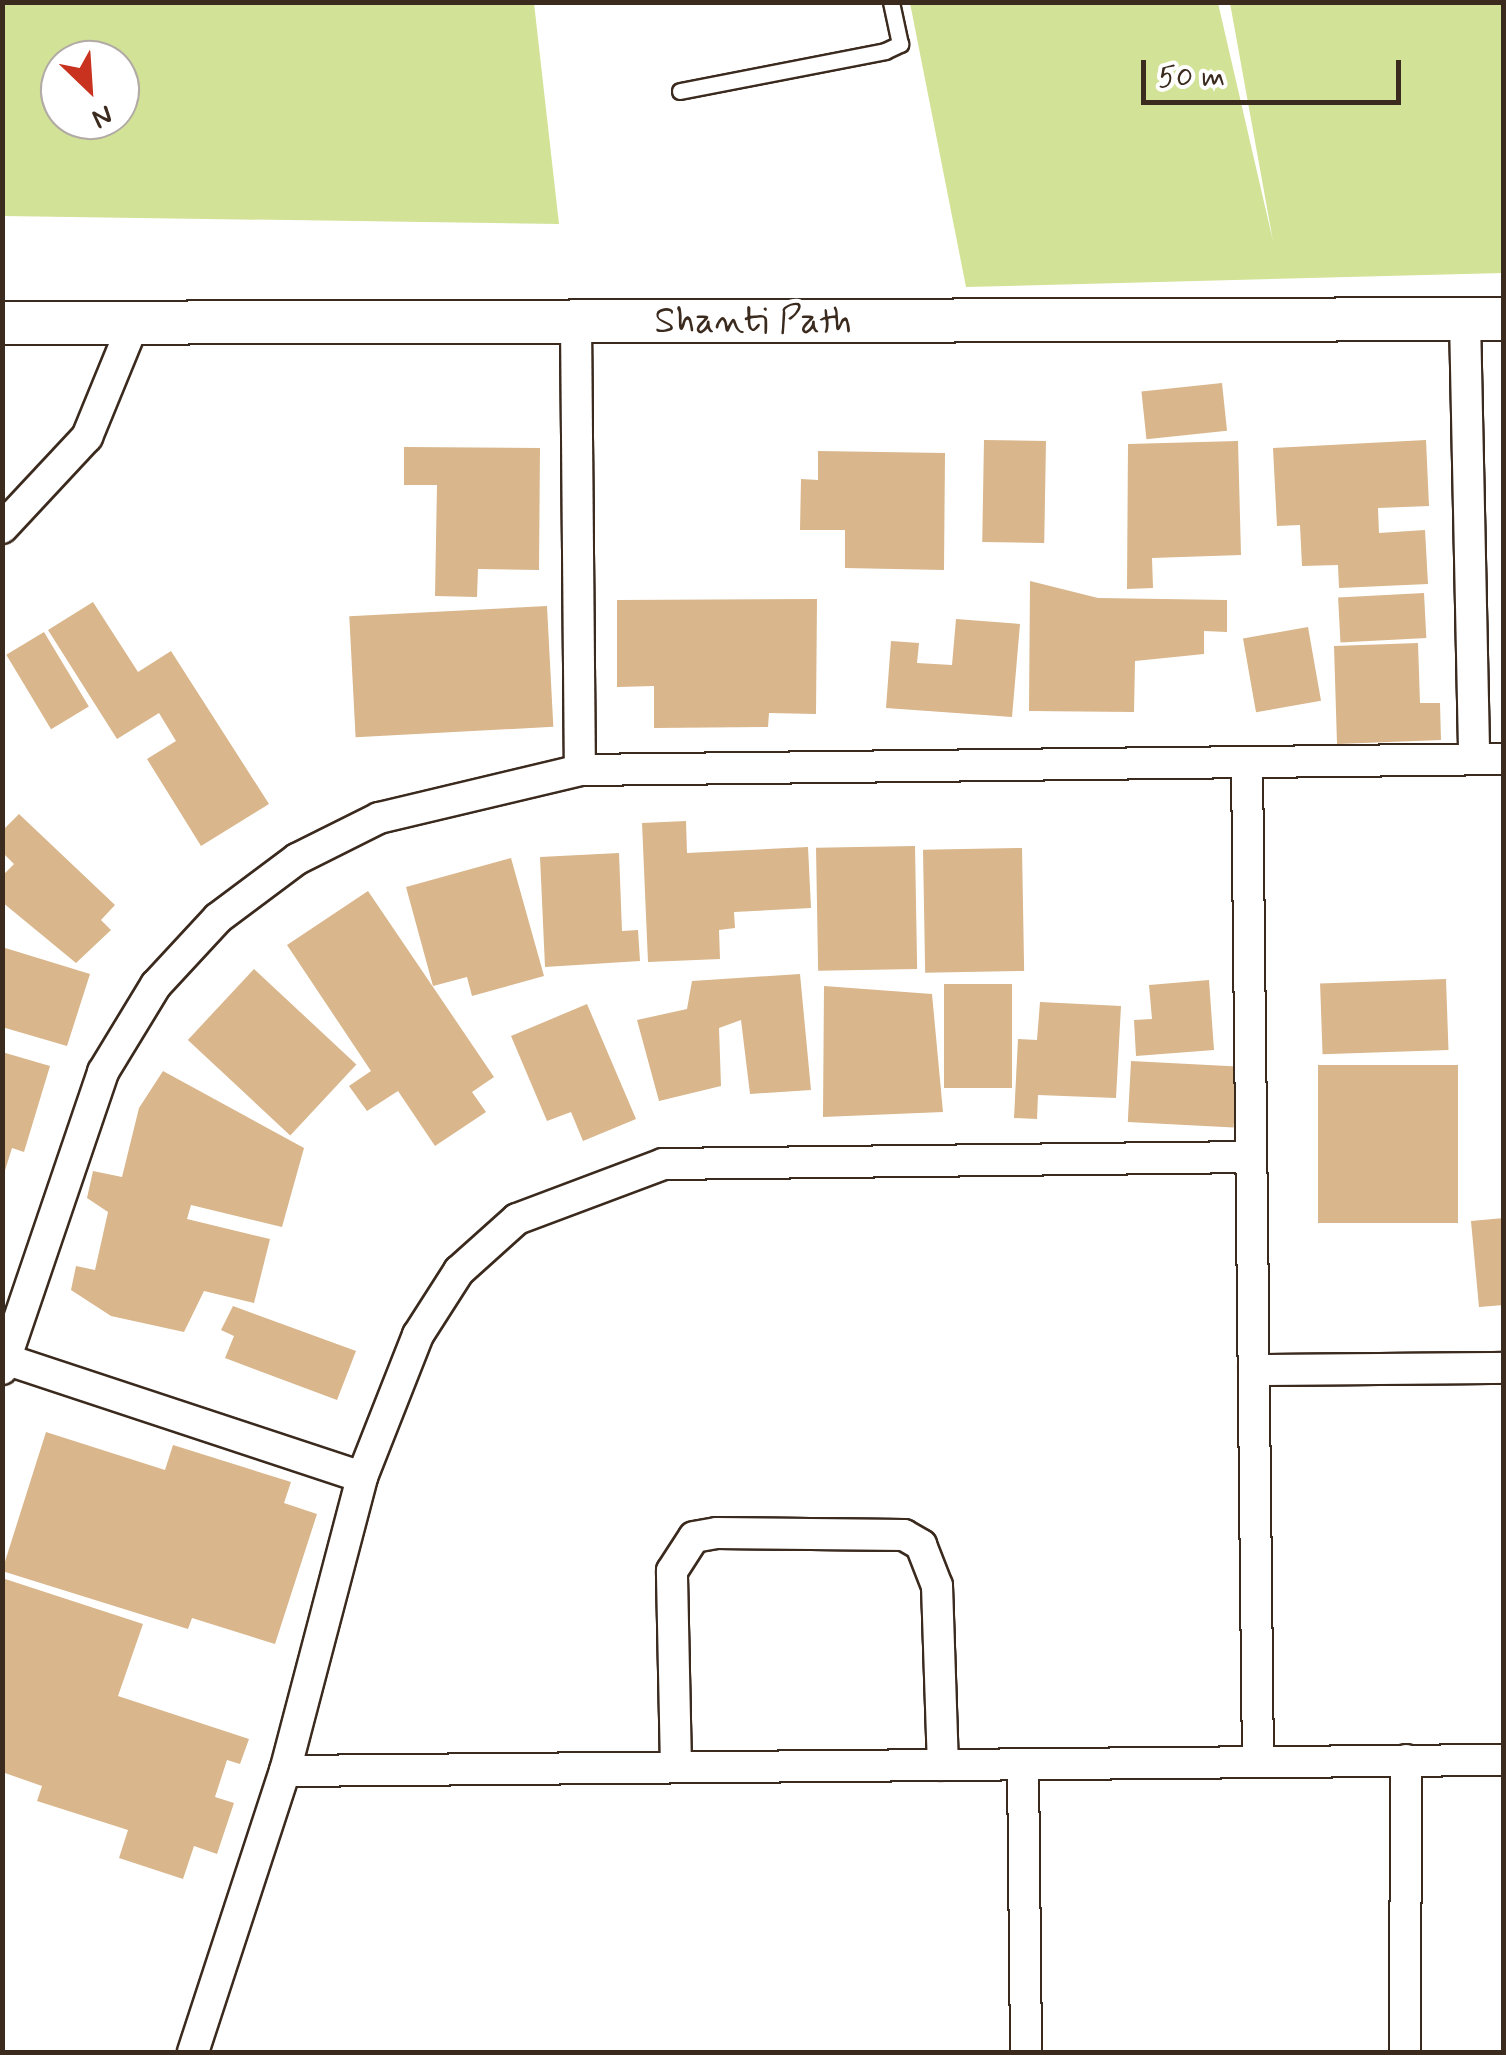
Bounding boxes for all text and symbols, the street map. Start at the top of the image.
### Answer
north arrow [40,40,140,140]
scale bar [1146,40,1406,102]
text: 50 m [1158,58,1225,97]
text: N [86,95,118,137]
street label: Shanti Path [654,299,852,345]

